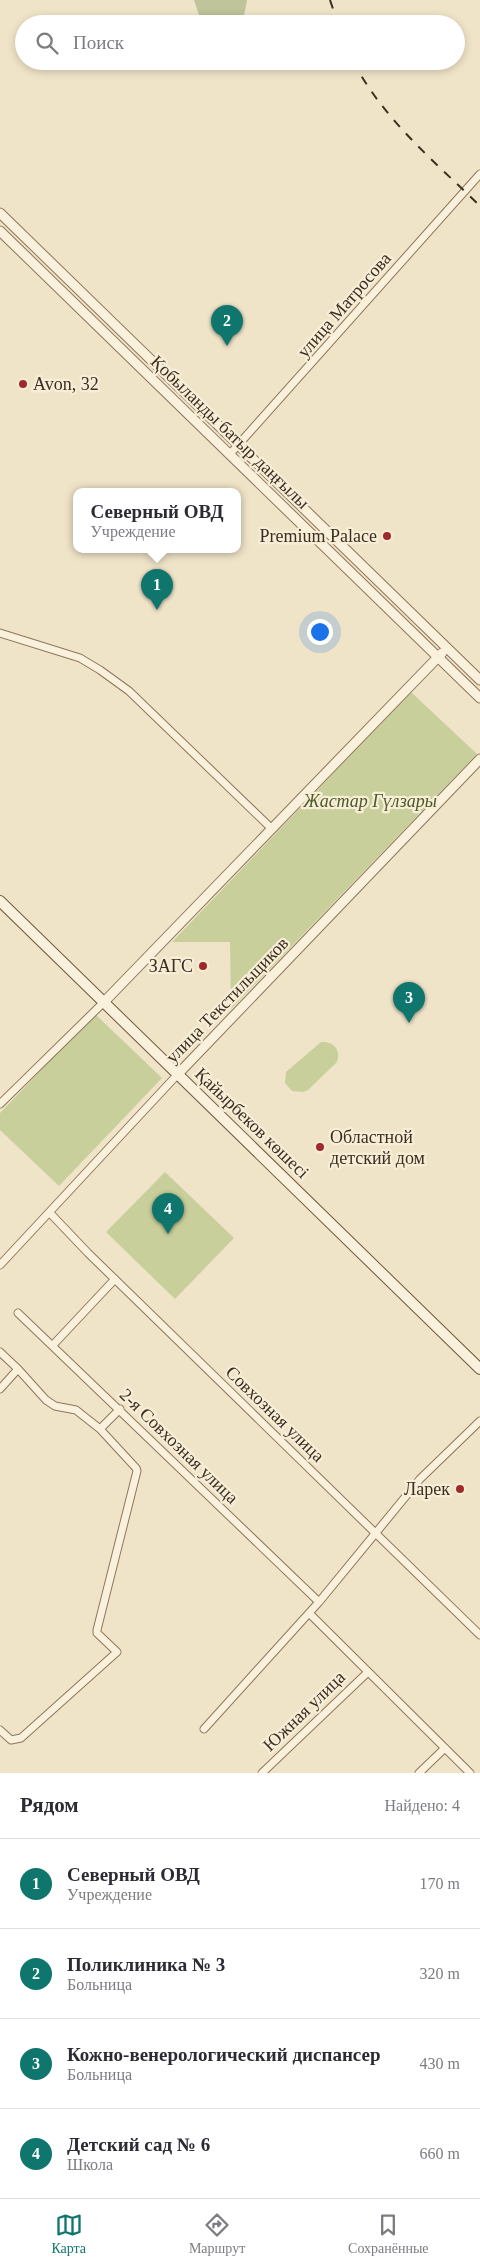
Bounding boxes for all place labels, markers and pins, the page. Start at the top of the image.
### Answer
pin: 2 [211,305,243,346]
place label: Avon, 32 [33,374,99,394]
marker: Avon, 32 [17,378,29,390]
place label: Premium Palace [260,526,377,546]
marker: Premium Palace [381,530,393,542]
pin: 1 [141,569,173,610]
place label: ЗАГС [149,956,193,976]
marker: ЗАГС [197,960,209,972]
pin: 3 [393,982,425,1023]
place label: Областной детский дом [330,1127,425,1168]
marker: Областной детский дом [314,1141,326,1153]
pin: 4 [152,1193,184,1234]
place label: Ларек [404,1479,450,1499]
marker: Ларек [454,1483,466,1495]

